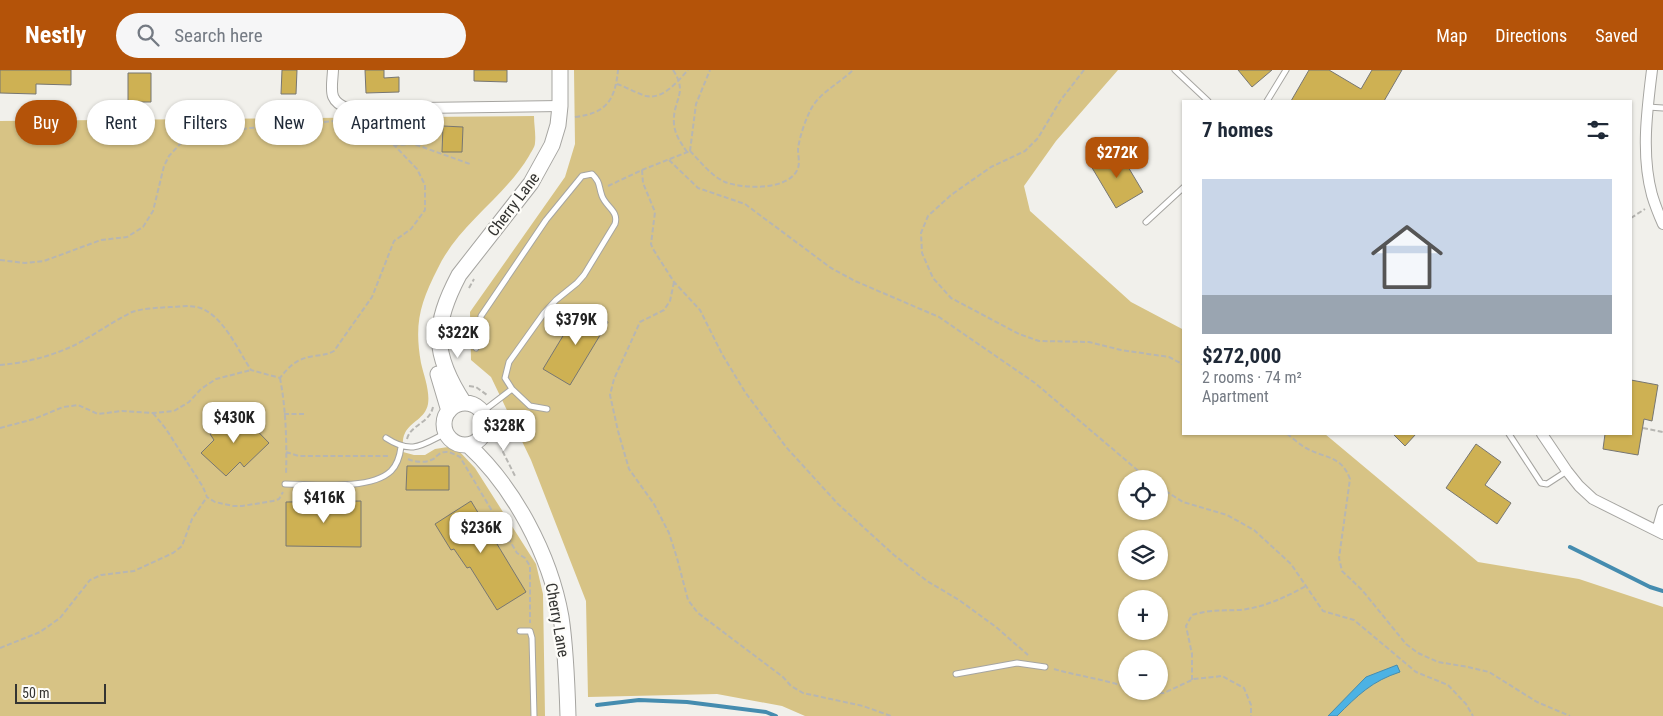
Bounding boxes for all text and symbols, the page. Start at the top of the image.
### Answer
search box [116,13,466,58]
text: Nestly [25,21,86,49]
icon: search [134,21,162,49]
text: Search here [174,24,263,47]
text: Map [1436,25,1467,46]
text: Directions [1495,25,1567,46]
text: Saved [1595,25,1638,46]
chip: Buy [15,100,77,145]
chip: Rent [87,100,155,145]
chip: Filters [165,100,245,145]
chip: New [255,100,323,145]
chip: Apartment [333,100,444,145]
icon: filters [1584,116,1612,144]
text: 7 homes [1202,118,1273,142]
pin: $272K [1082,136,1152,179]
text: $272K [1096,143,1138,162]
street label: Cherry Lane [483,169,544,240]
icon: home [1362,212,1452,302]
pin: $379K [541,304,611,346]
text: $379K [555,310,597,329]
pin: $322K [423,316,493,359]
text: $322K [437,323,479,342]
text: $272,000 [1202,344,1281,368]
text: 2 rooms · 74 m² [1202,368,1302,387]
text: Apartment [1202,387,1269,406]
pin: $430K [199,402,269,444]
text: $430K [213,408,255,427]
pin: $328K [469,410,539,452]
text: $328K [483,416,525,435]
map controls [1118,470,1168,700]
button: locate [1118,470,1168,520]
pin: $416K [289,482,359,524]
text: $416K [303,488,345,507]
pin: $236K [446,512,516,554]
text: $236K [460,518,502,537]
button: layers [1118,530,1168,580]
street label: Cherry Lane [542,581,573,659]
button: + [1118,590,1168,640]
button: − [1118,650,1168,700]
scale bar [15,681,106,704]
text: 50 m [22,685,50,701]

